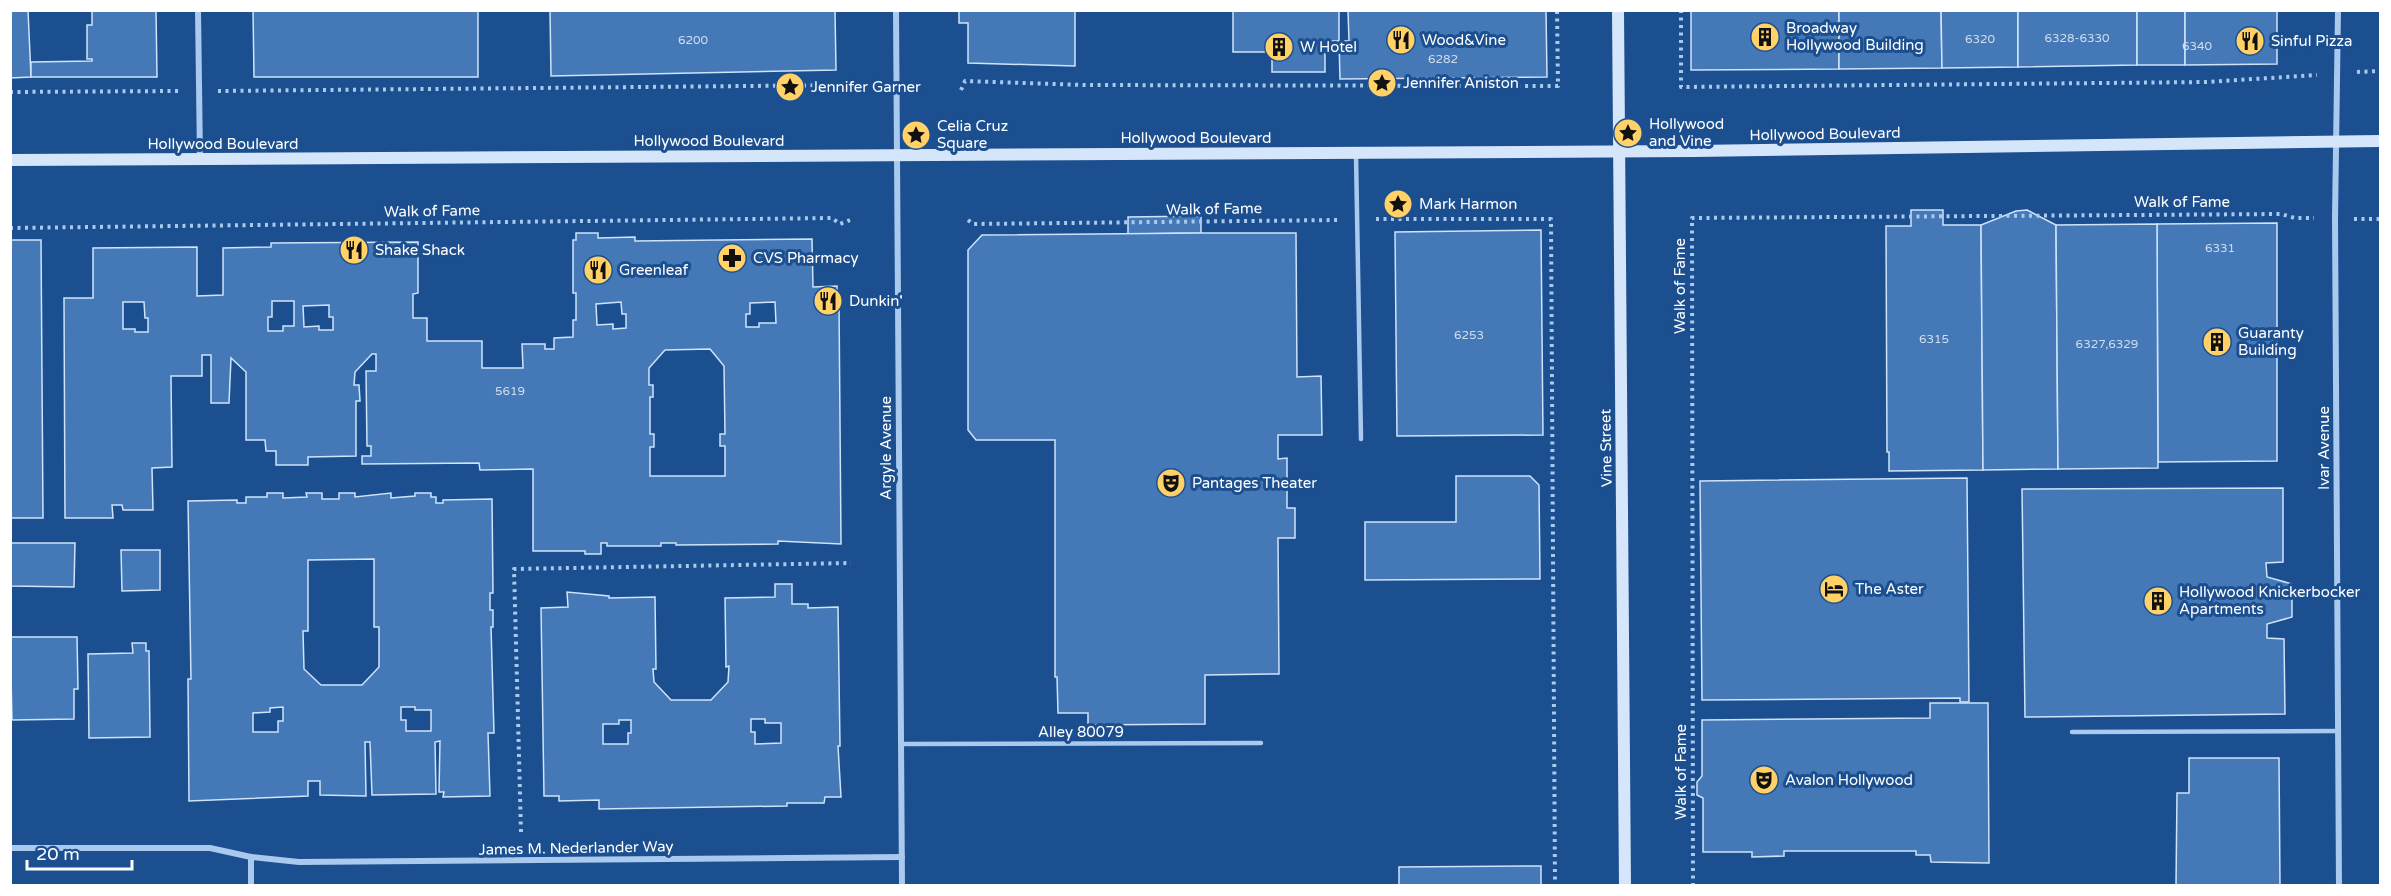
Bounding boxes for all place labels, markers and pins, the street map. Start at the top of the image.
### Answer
place label: Broadway Hollywood Building [1786,19,1924,54]
building icon: Broadway Hollywood Building [1749,21,1781,53]
restaurant icon: Wood&Vine [1385,24,1417,56]
restaurant icon: Sinful Pizza [2234,25,2266,57]
building icon: W Hotel [1263,31,1295,63]
place label: Wood&Vine [1422,31,1506,49]
place label: Sinful Pizza [2271,32,2352,50]
place label: W Hotel [1300,38,1357,56]
place icon: Jennifer Aniston [1366,67,1398,99]
place icon: Jennifer Garner [774,71,806,103]
place label: Jennifer Aniston [1403,74,1519,92]
place label: Jennifer Garner [811,78,921,96]
place label: Hollywood and Vine [1649,115,1724,150]
place label: Celia Cruz Square [937,117,1008,152]
place icon: Hollywood and Vine [1612,117,1644,149]
place icon: Celia Cruz Square [900,119,932,151]
place icon: Mark Harmon [1382,188,1414,220]
place label: Mark Harmon [1419,195,1517,213]
restaurant icon: Shake Shack [338,234,370,266]
place label: Shake Shack [375,241,465,259]
pharmacy icon: CVS Pharmacy [716,242,748,274]
place label: CVS Pharmacy [753,249,858,267]
restaurant icon: Greenleaf [582,254,614,286]
place label: Greenleaf [619,261,688,279]
restaurant icon: Dunkin' [812,285,844,317]
place label: Dunkin' [849,292,903,310]
place label: Guaranty Building [2238,324,2304,359]
building icon: Guaranty Building [2201,326,2233,358]
theatre icon: Pantages Theater [1155,467,1187,499]
place label: Pantages Theater [1192,474,1317,492]
hotel icon: The Aster [1818,573,1850,605]
place label: The Aster [1855,580,1924,598]
place label: Hollywood Knickerbocker Apartments [2179,583,2360,618]
building icon: Hollywood Knickerbocker Apartments [2142,585,2174,617]
theatre icon: Avalon Hollywood [1748,764,1780,796]
place label: Avalon Hollywood [1785,771,1913,789]

